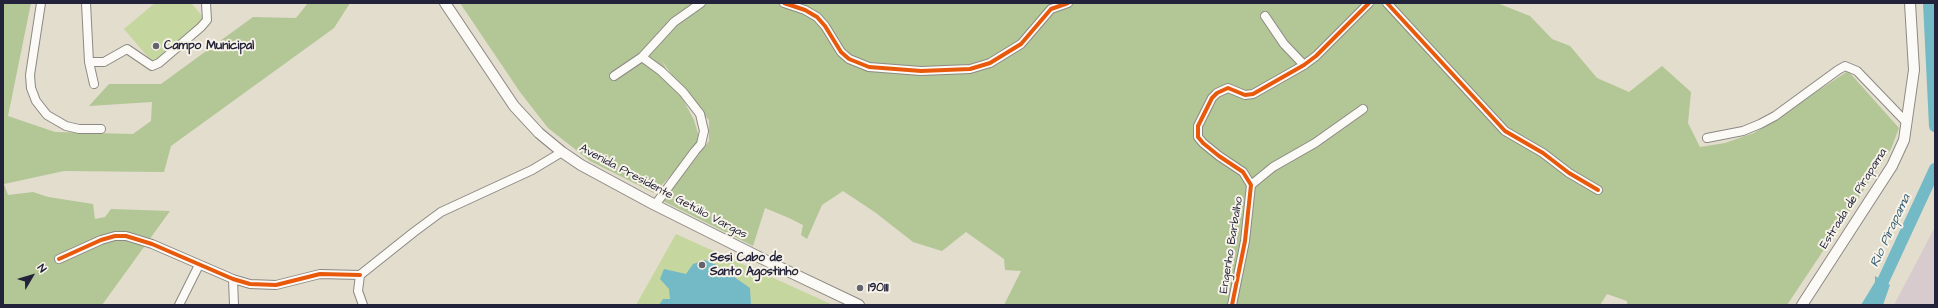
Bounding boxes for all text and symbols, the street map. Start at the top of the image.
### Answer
place label: Campo Municipal [164,39,254,53]
marker: Campo Municipal [151,41,161,51]
street label: Avenida Presidente Getúlio Vargas [577,141,749,243]
street label: Estrada de Pirapama [1817,146,1891,252]
water label: Rio Pirapama [1867,192,1915,270]
street label: Engenho Barbalho [1217,195,1247,295]
place label: Sesi Cabo de Santo Agostinho [710,251,798,279]
north arrow [12,256,52,296]
marker: Sesi Cabo de Santo Agostinho [697,260,707,270]
text: N [34,261,50,276]
place label: 190111 [868,281,889,295]
marker: 190111 [855,283,865,293]

